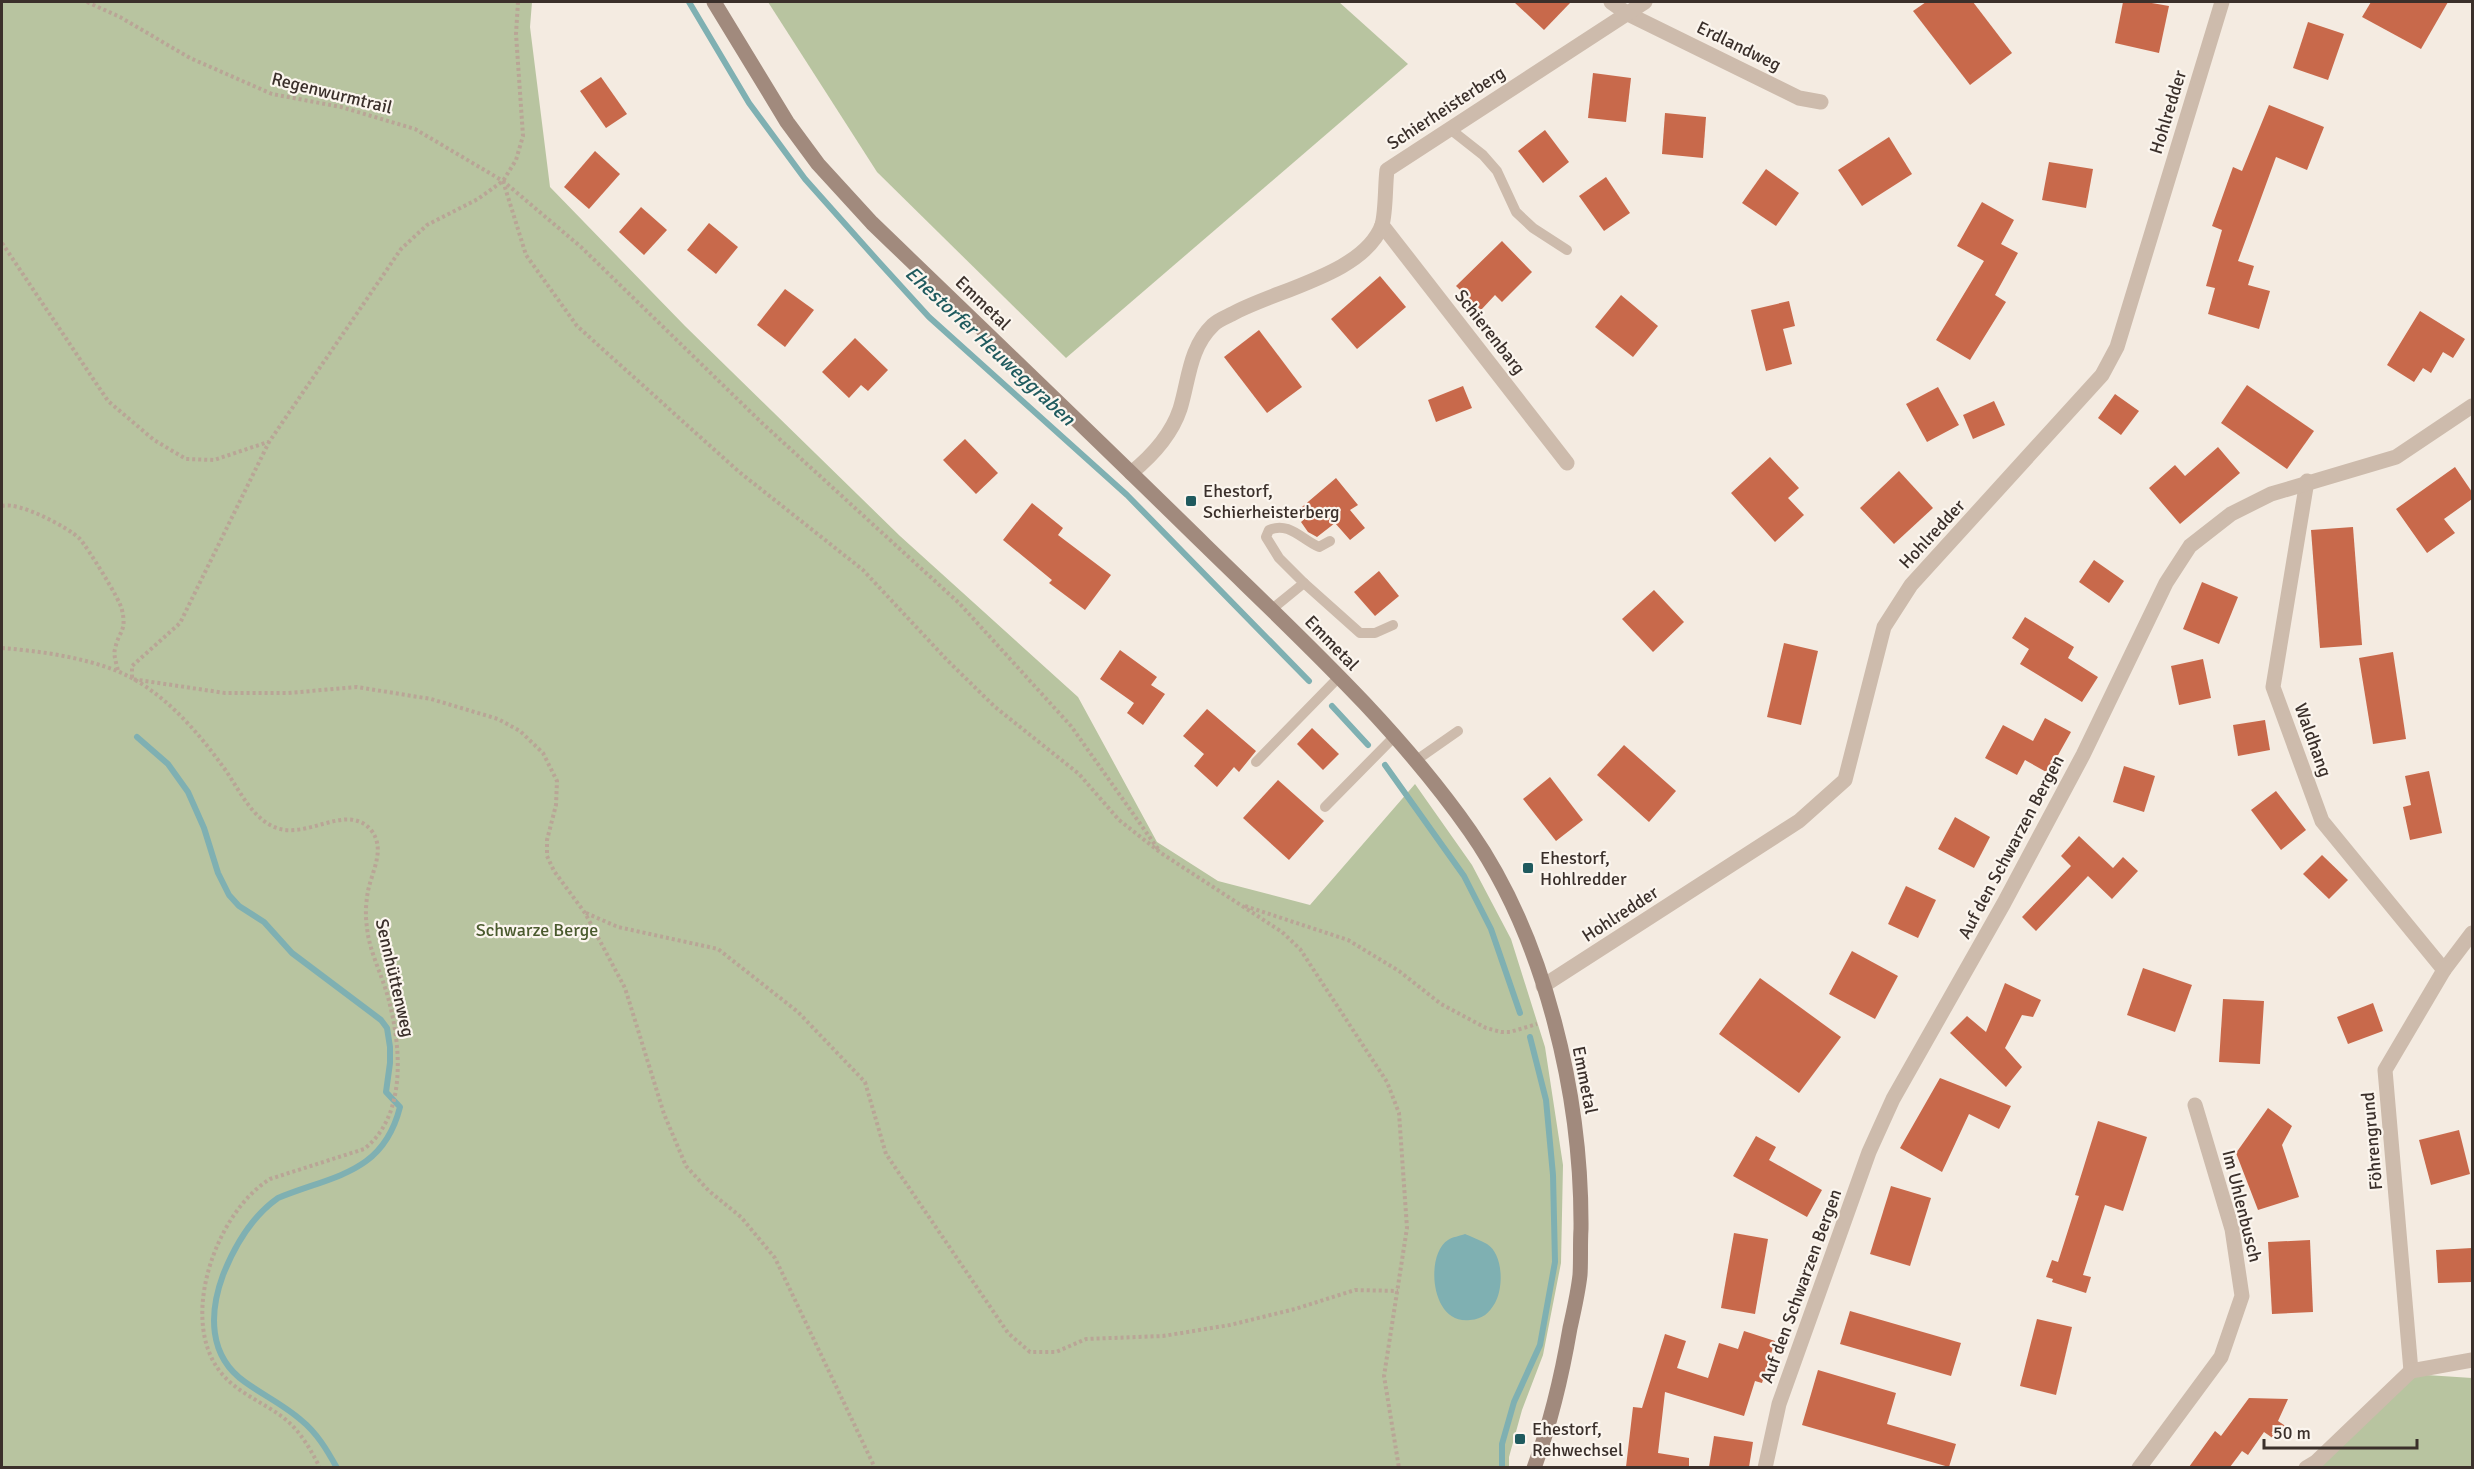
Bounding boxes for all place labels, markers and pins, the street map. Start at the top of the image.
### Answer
place label: Ehestorf, Schierheisterberg [1203,480,1340,523]
marker: Ehestorf, Schierheisterberg [1184,494,1198,508]
place label: Ehestorf, Hohlredder [1540,847,1627,890]
marker: Ehestorf, Hohlredder [1521,861,1535,875]
place label: Ehestorf, Rehwechsel [1532,1418,1623,1461]
marker: Ehestorf, Rehwechsel [1513,1432,1527,1446]

